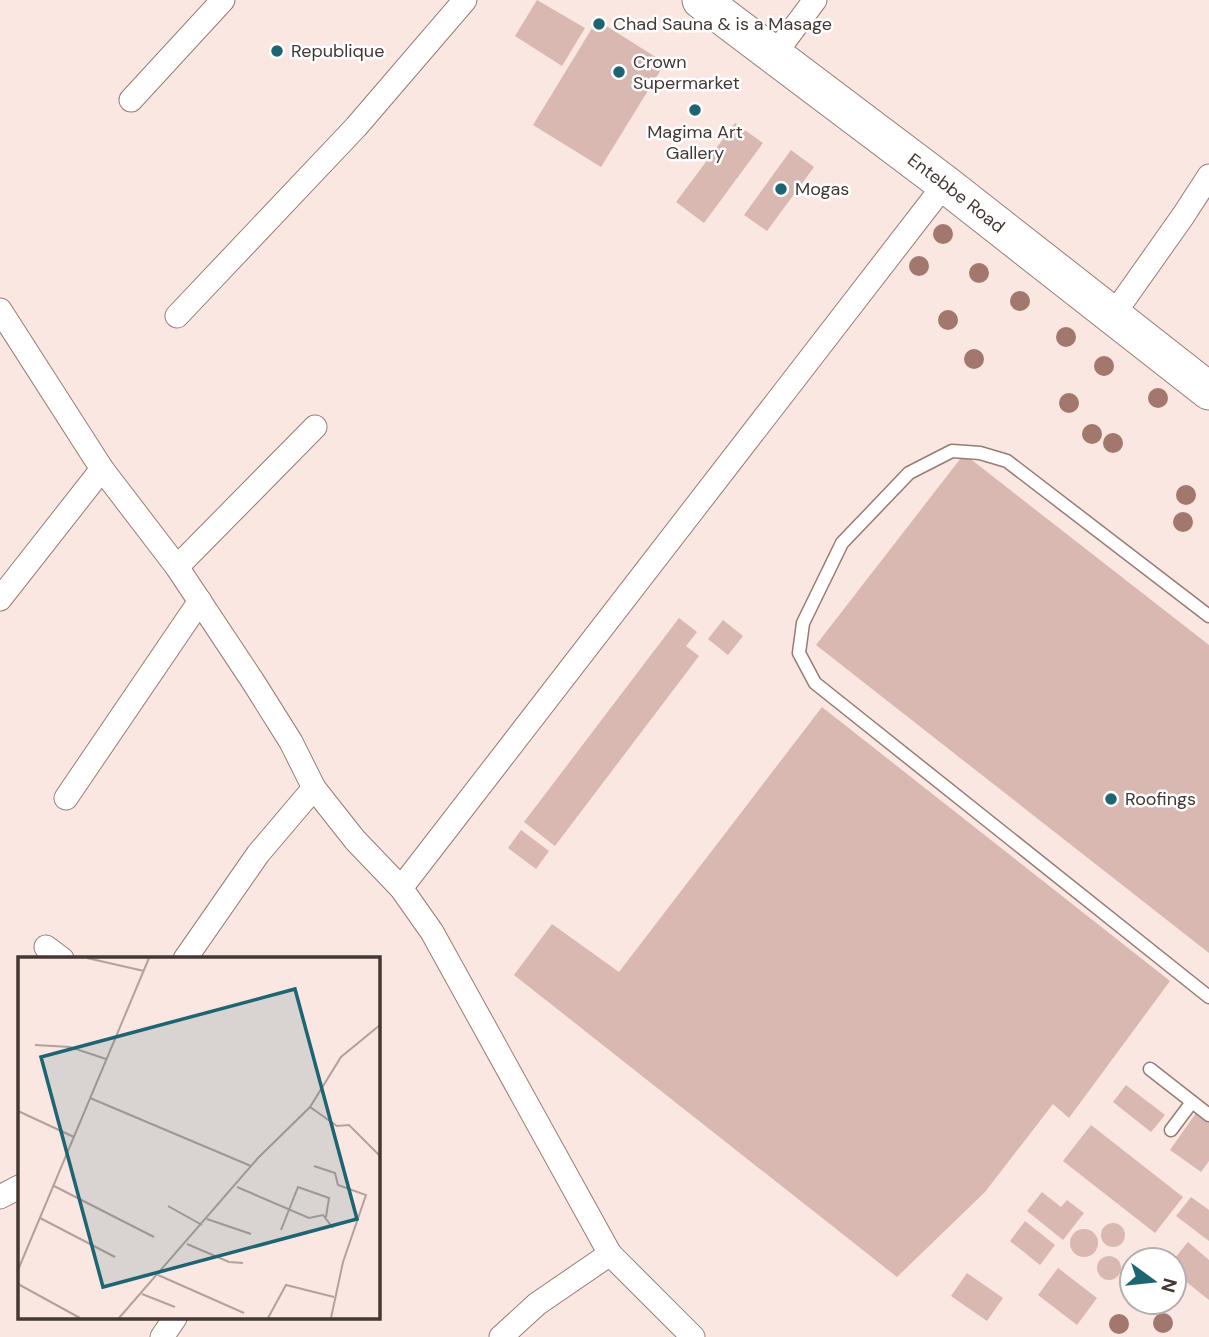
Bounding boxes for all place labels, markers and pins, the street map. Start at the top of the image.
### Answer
place label: Chad Sauna & is a Masage [613,12,832,36]
marker: Chad Sauna & is a Masage [591,16,607,32]
place label: Republique [291,39,384,63]
marker: Republique [269,43,285,59]
place label: Crown Supermarket [633,50,740,95]
marker: Crown Supermarket [611,64,627,80]
marker: Magima Art Gallery [687,102,703,118]
place label: Magima Art Gallery [647,120,743,165]
place label: Mogas [795,177,849,201]
marker: Mogas [773,181,789,197]
place label: Roofings [1125,787,1196,811]
marker: Roofings [1103,791,1119,807]

